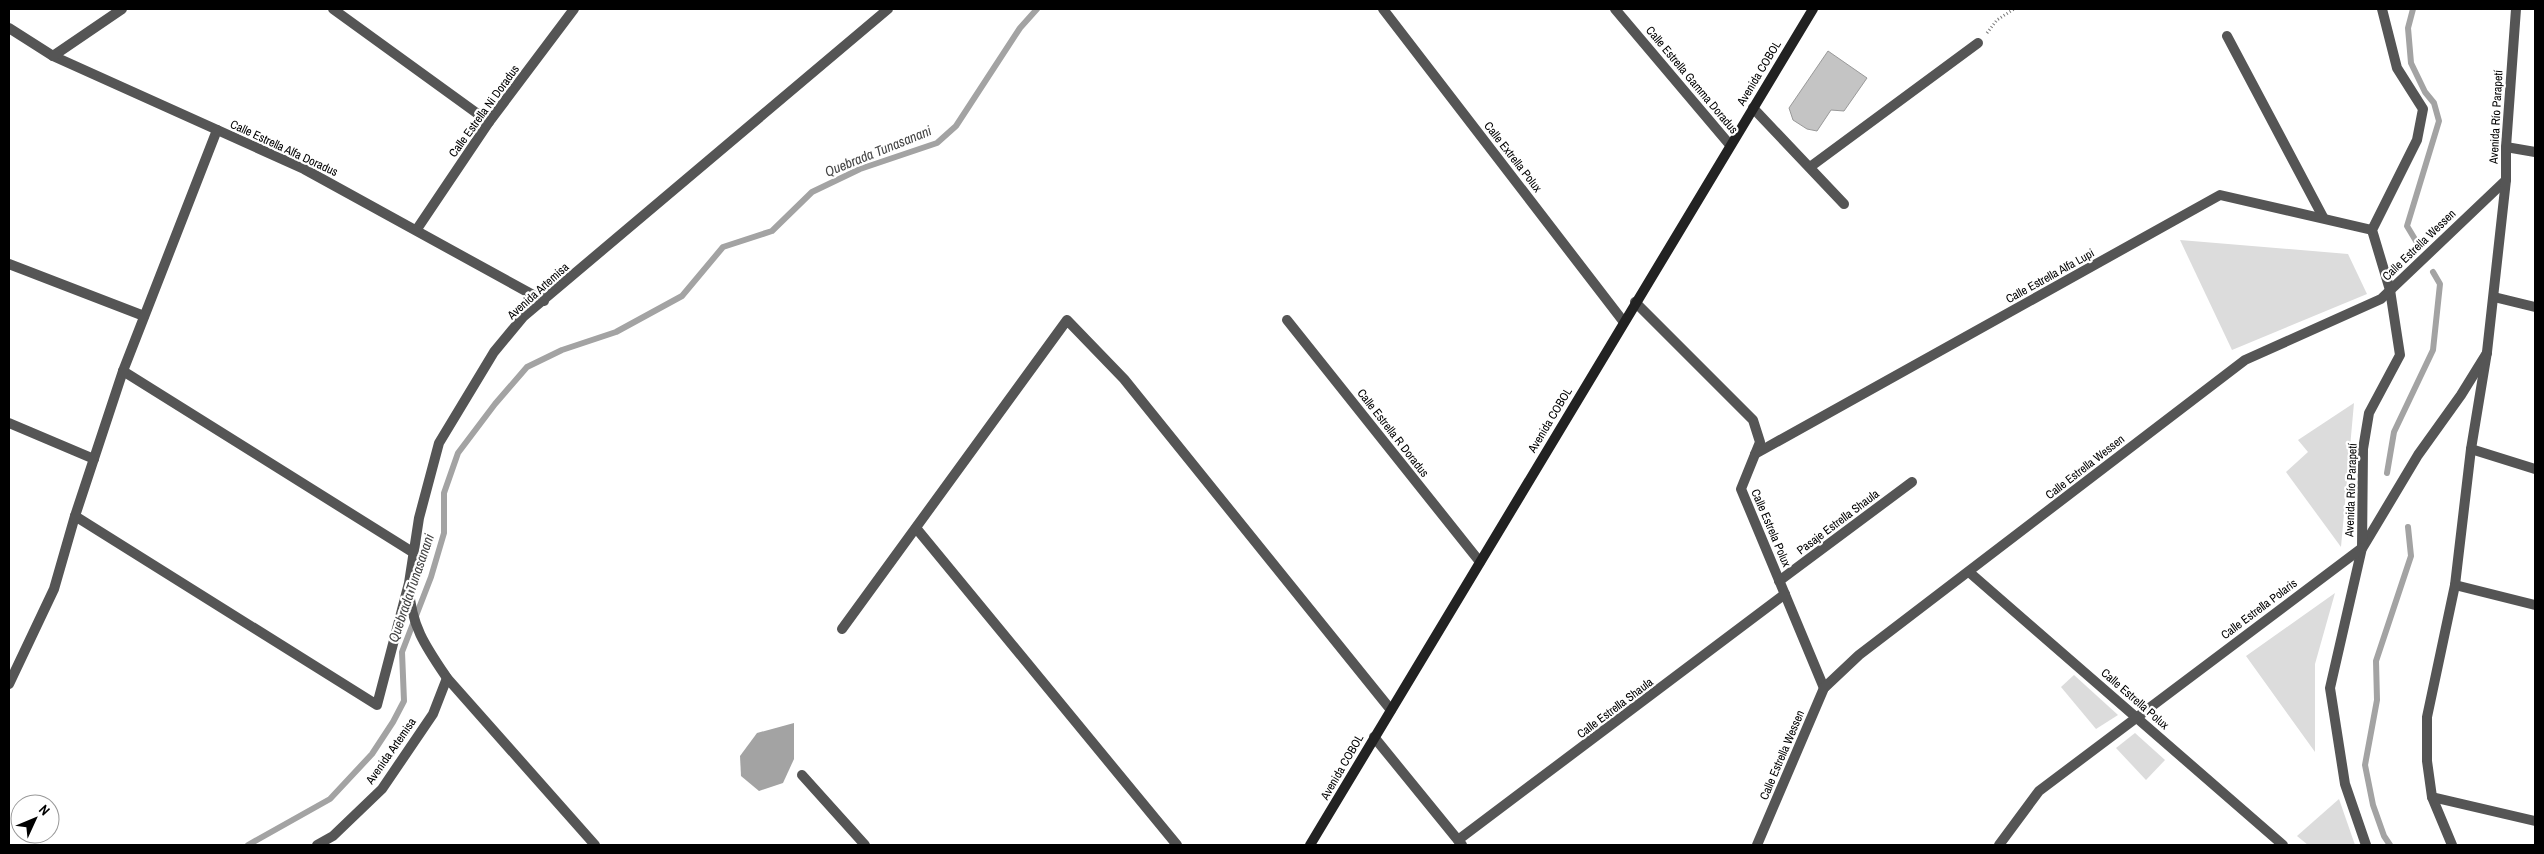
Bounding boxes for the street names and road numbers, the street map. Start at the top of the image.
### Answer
street label: Calle Estrella Gamma Doradus [1642,23,1742,137]
street label: Avenida COBOL [1733,37,1785,109]
street label: Calle Estrella Ni Doradus [445,62,523,160]
street label: Avenida Río Parapetí [2486,69,2506,165]
street label: Calle Estrella Alfa Doradus [228,116,340,180]
street label: Calle Extrella Polux [1480,118,1546,196]
street label: Calle Estrella Wessen [2379,206,2459,284]
street label: Calle Estrella Alfa Lupi [2003,245,2097,307]
street label: Avenida Artemisa [503,259,573,324]
street label: Avenida COBOL [1524,384,1576,456]
street label: Calle Estrella R Doradus [1354,386,1433,480]
street label: Calle Estrella Wessen [2042,431,2128,503]
street label: Avenida Río Parapetí [2341,443,2361,538]
street label: Pasaje Estrella Shaula [1794,486,1883,558]
street label: Calle Estrela Polux [1747,487,1795,569]
street label: Calle Estrella Polaris [2218,575,2300,643]
street label: Calle Estrella Polux [2098,665,2172,733]
street label: Calle Estrella Shaula [1574,674,1657,742]
street label: Calle Estrella Wessen [1756,708,1808,802]
street label: Avenida Artemisa [362,714,420,788]
street label: Avenida COBOL [1316,731,1367,804]

